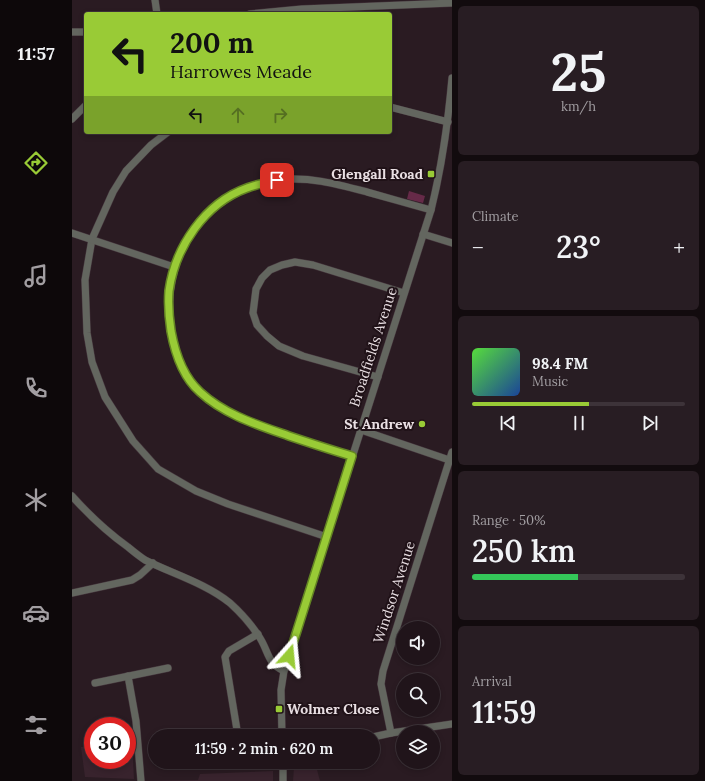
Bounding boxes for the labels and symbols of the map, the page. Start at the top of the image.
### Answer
pin [260,163,294,197]
place label: Glengall Road [331,165,423,183]
marker: Glengall Road [426,169,436,179]
street label: Broadfields Avenue [345,285,401,409]
place label: St Andrew [344,415,415,433]
marker: St Andrew [417,419,427,429]
street label: Windsor Avenue [369,538,419,645]
position arrow [268,635,310,677]
place label: Wolmer Close [287,700,380,718]
marker: Wolmer Close [274,704,284,714]
speed limit sign: 30 [84,717,136,769]

